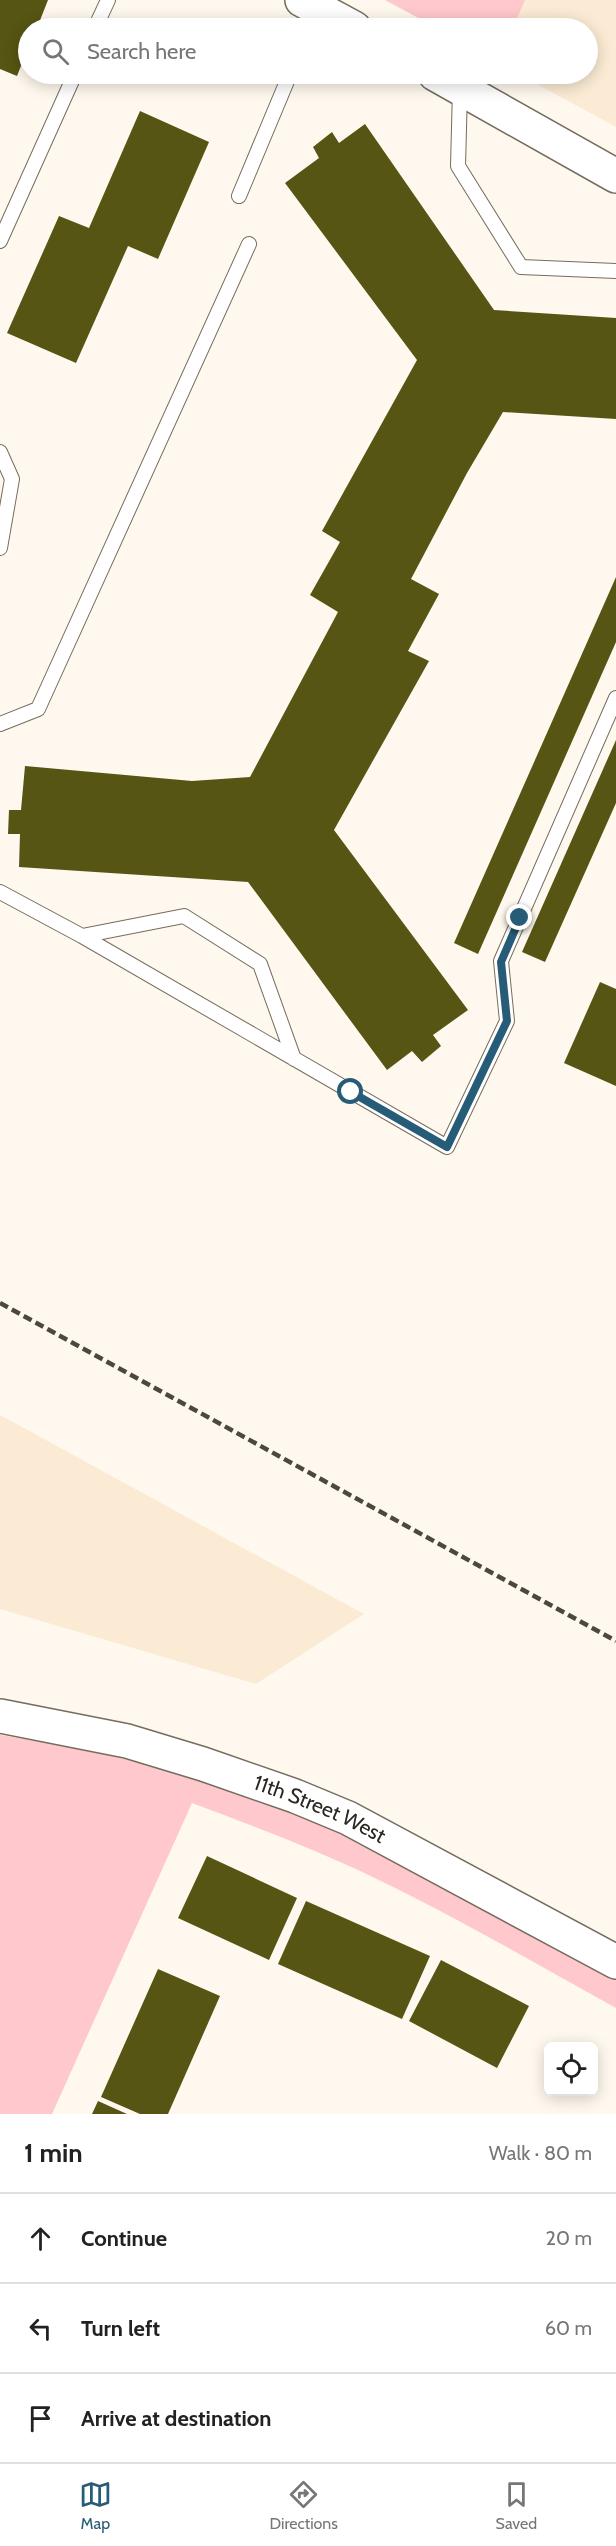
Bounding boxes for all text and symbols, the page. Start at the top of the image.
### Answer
search box [18,18,598,84]
icon: search [39,35,72,68]
text: Search here [87,38,196,65]
route end [506,904,532,930]
route start [337,1078,363,1104]
street label: 11th Street West [251,1770,390,1848]
map controls [544,2042,598,2096]
button: locate [544,2042,598,2096]
text: 1 min [24,2137,83,2169]
text: Walk · 80 m [489,2141,592,2165]
icon: ahead [24,2222,57,2255]
text: Continue [81,2225,167,2252]
text: 20 m [546,2226,592,2250]
icon: left [24,2312,57,2345]
text: Turn left [81,2315,160,2342]
text: 60 m [545,2316,592,2340]
icon: arrive [24,2402,57,2435]
text: Arrive at destination [81,2405,271,2432]
tab: Map [79,2478,112,2533]
tab: Directions [270,2478,338,2533]
tab: Saved [496,2478,537,2533]

